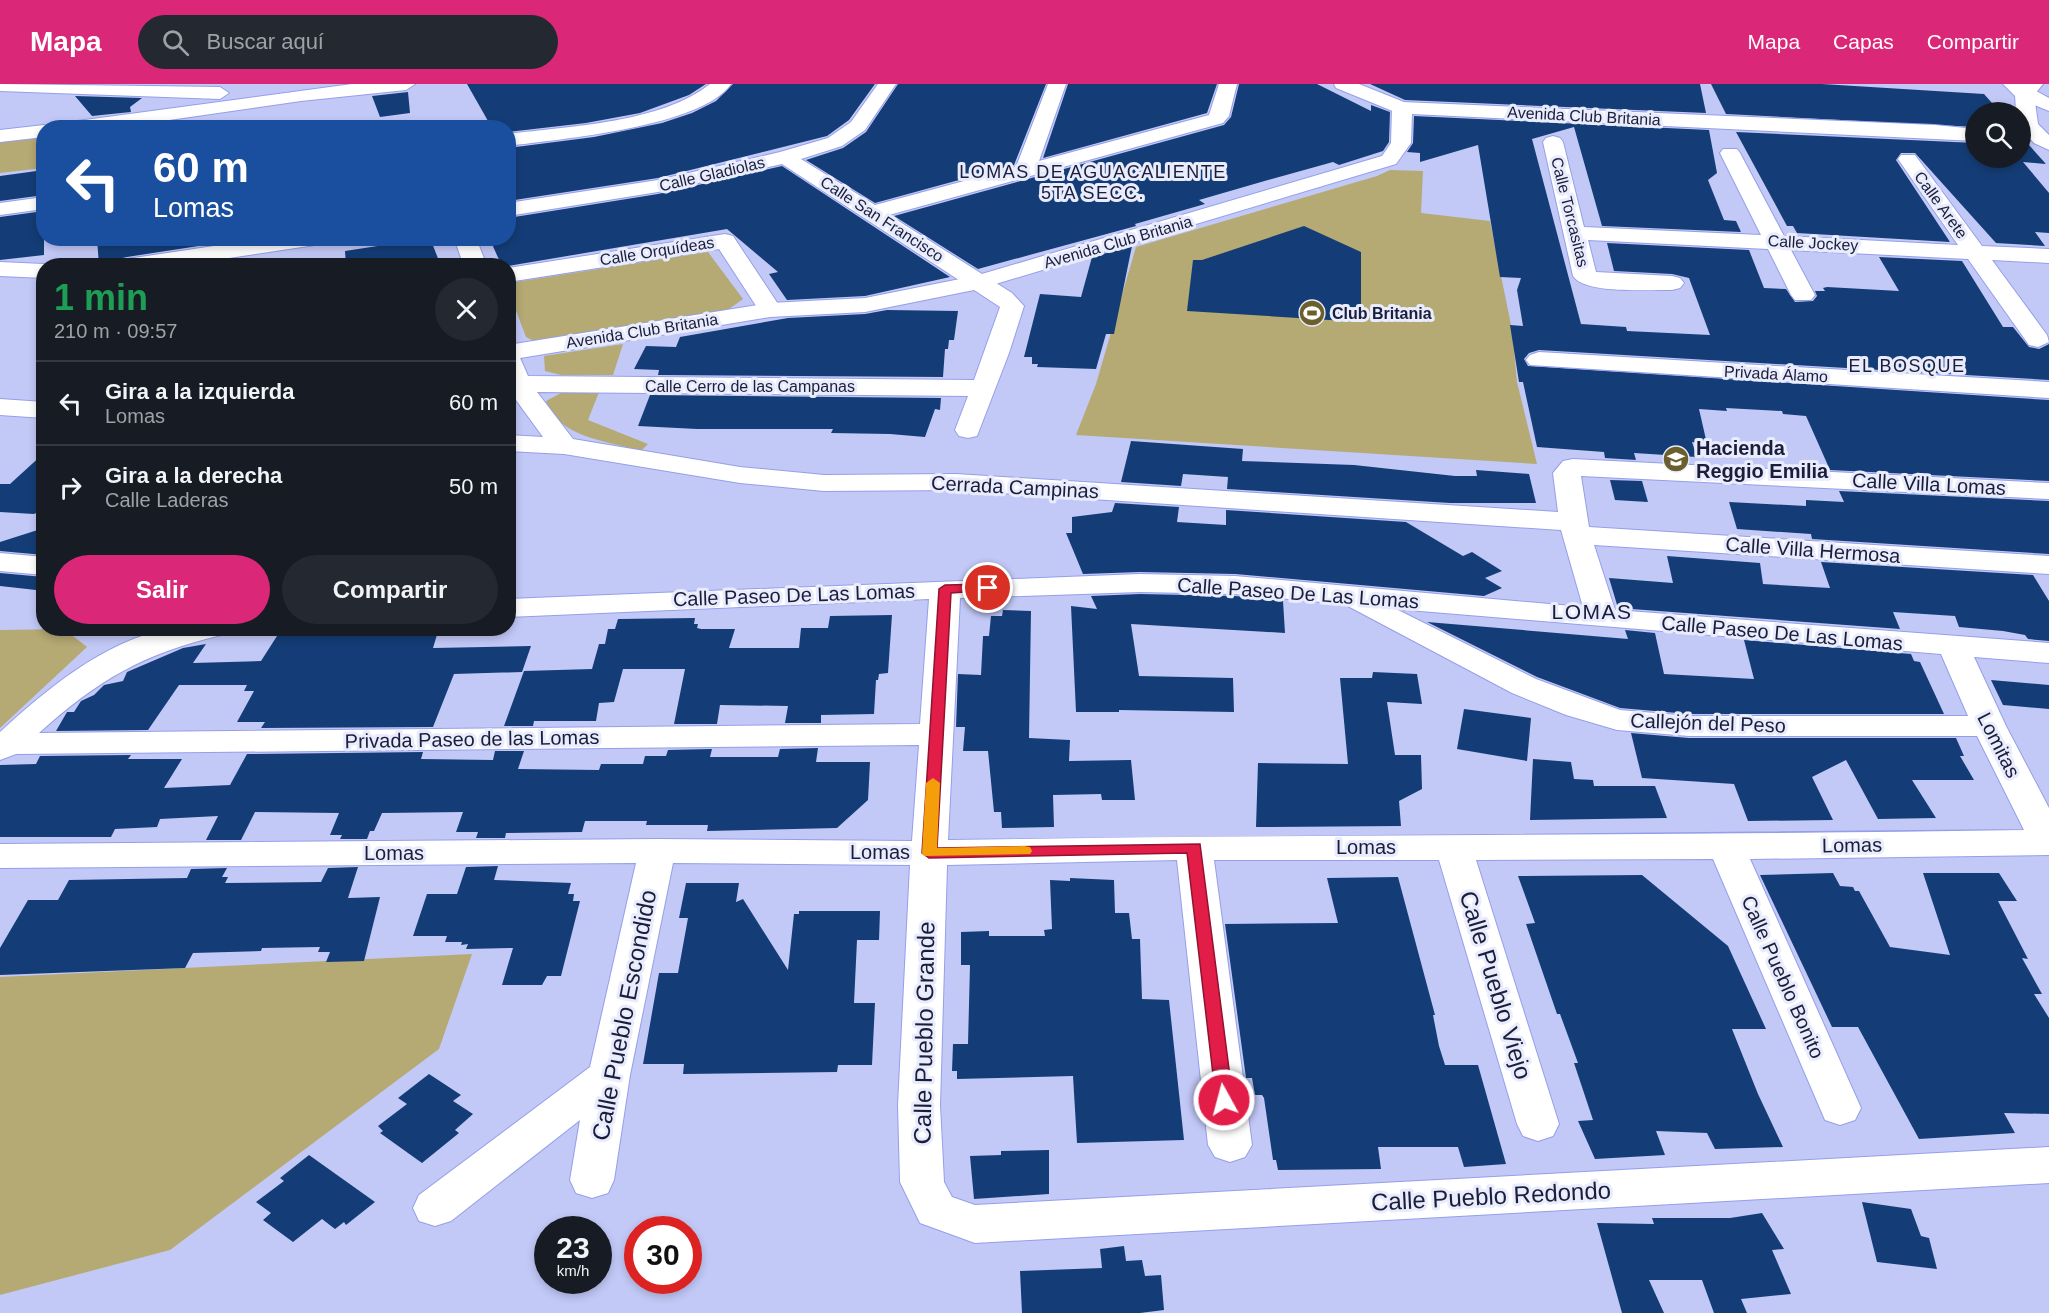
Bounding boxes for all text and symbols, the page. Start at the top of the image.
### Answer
search box [138,15,558,69]
text: Mapa [30,26,102,57]
icon: search [159,26,192,59]
text: Buscar aquí [207,29,324,54]
text: Mapa [1748,30,1800,53]
text: Capas [1833,30,1894,53]
text: Compartir [1927,30,2019,53]
map controls [1965,102,2031,168]
button: search [1965,102,2031,168]
street label: Avenida Club Britania [1507,103,1661,129]
icon: left [54,144,132,222]
text: 60 m [153,144,249,191]
street label: Calle Gladiolas [658,154,766,194]
street label: Calle Torcasitas [1548,155,1592,269]
district label: LOMAS DE AGUACALIENTE 5TA SECC. [959,162,1227,203]
street label: Calle Arete [1911,168,1971,242]
street label: Calle San Francisco [817,173,947,265]
text: Lomas [153,193,234,223]
street label: Avenida Club Britania [1042,213,1194,271]
street label: Calle Jockey [1767,232,1859,254]
street label: Calle Orquídeas [599,234,715,268]
text: 1 min [54,277,148,318]
button: close [435,278,498,341]
sports icon: Club Britania [1297,298,1327,328]
place label: Club Britania [1332,305,1432,322]
street label: Avenida Club Britania [565,311,719,351]
text: 210 m · 09:57 [54,320,177,342]
district label: EL BOSQUE [1849,356,1965,376]
street label: Privada Álamo [1724,362,1829,385]
street label: Calle Cerro de las Campanas [645,378,855,395]
text: Gira a la izquierda [105,379,295,404]
icon: left [54,387,87,420]
text: 60 m [449,390,498,415]
text: Lomas [105,405,165,427]
place label: Hacienda Reggio Emilia [1696,437,1829,482]
school or university icon: Hacienda Reggio Emilia [1661,444,1691,474]
text: Gira a la derecha [105,463,282,488]
street label: Calle Villa Lomas [1851,469,2007,499]
icon: right [54,471,87,504]
street label: Cerrada Campinas [931,472,1099,502]
text: 50 m [449,474,498,499]
text: Calle Laderas [105,489,228,511]
street label: Calle Villa Hermosa [1725,533,1902,567]
button: Salir [54,555,270,624]
button: Compartir [282,555,498,624]
pin [962,562,1013,613]
icon: arrive [971,571,1004,604]
street label: Calle Paseo De Las Lomas [1176,574,1420,612]
street label: Calle Paseo De Las Lomas [673,580,915,610]
district label: LOMAS [1551,600,1633,623]
street label: Calle Paseo De Las Lomas [1660,611,1904,655]
street label: Callejón del Peso [1630,709,1786,737]
street label: Lomitas [1973,709,2025,781]
street label: Privada Paseo de las Lomas [345,726,599,752]
street label: Lomas [1822,833,1882,857]
street label: Lomas [1336,836,1396,858]
street label: Lomas [850,841,910,863]
street label: Lomas [364,842,424,864]
street label: Calle Pueblo Escondido [586,887,662,1143]
street label: Calle Pueblo Viejo [1454,887,1538,1083]
street label: Calle Pueblo Bonito [1737,892,1829,1062]
street label: Calle Pueblo Grande [909,921,939,1145]
position arrow [1192,1068,1256,1132]
street label: Calle Pueblo Redondo [1370,1176,1612,1216]
speed limit sign: 30 [624,1216,702,1294]
text: 23 [556,1231,590,1264]
text: km/h [557,1262,589,1279]

